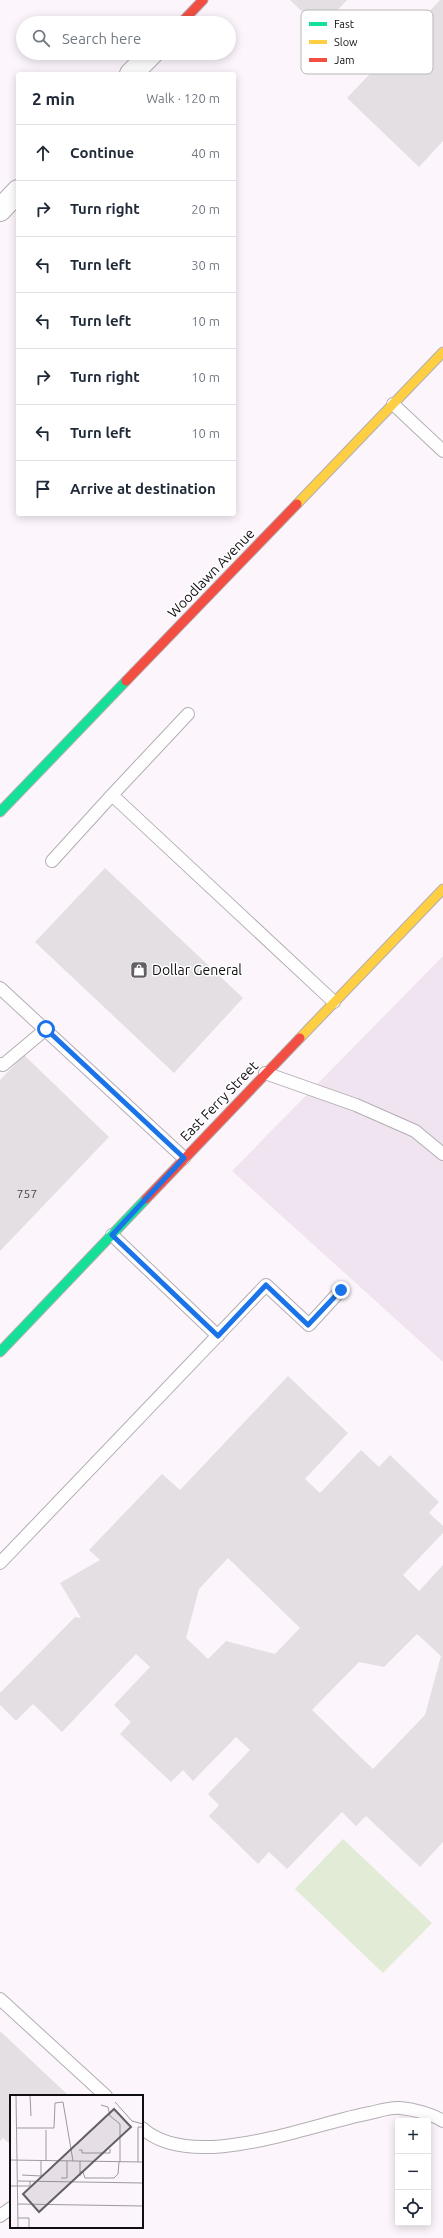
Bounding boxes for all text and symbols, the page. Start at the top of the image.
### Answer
legend [301,10,433,74]
search box [16,16,236,60]
text: Fast [334,18,355,30]
icon: search [30,27,52,49]
text: Search here [62,30,141,47]
text: Slow [334,36,358,48]
text: Jam [334,54,355,66]
text: 2 min [32,89,75,108]
text: Walk · 120 m [146,91,220,105]
icon: ahead [32,142,54,164]
text: Continue [70,144,134,161]
text: 40 m [191,146,220,160]
icon: right [32,198,54,220]
text: Turn right [70,200,140,217]
text: 20 m [191,202,220,216]
icon: left [32,254,54,276]
text: Turn left [70,256,131,273]
text: 30 m [191,258,220,272]
icon: left [32,310,54,332]
text: Turn left [70,312,131,329]
text: 10 m [191,314,220,328]
icon: right [32,366,54,388]
text: Turn right [70,368,140,385]
text: 10 m [191,370,220,384]
icon: left [32,422,54,444]
text: Turn left [70,424,131,441]
text: 10 m [191,426,220,440]
icon: arrive [32,478,54,500]
text: Arrive at destination [70,480,216,497]
street label: Woodlawn Avenue [164,525,258,621]
shop icon: Dollar General [129,960,149,980]
place label: Dollar General [152,962,242,978]
route start [37,1020,55,1038]
street label: East Ferry Street [177,1057,262,1144]
house number: 757 [17,1187,37,1200]
route end [332,1281,350,1299]
inset map [10,2095,143,2228]
map controls [395,2118,431,2226]
button: + [395,2118,431,2154]
button: − [395,2154,431,2190]
button: locate [395,2190,431,2226]

